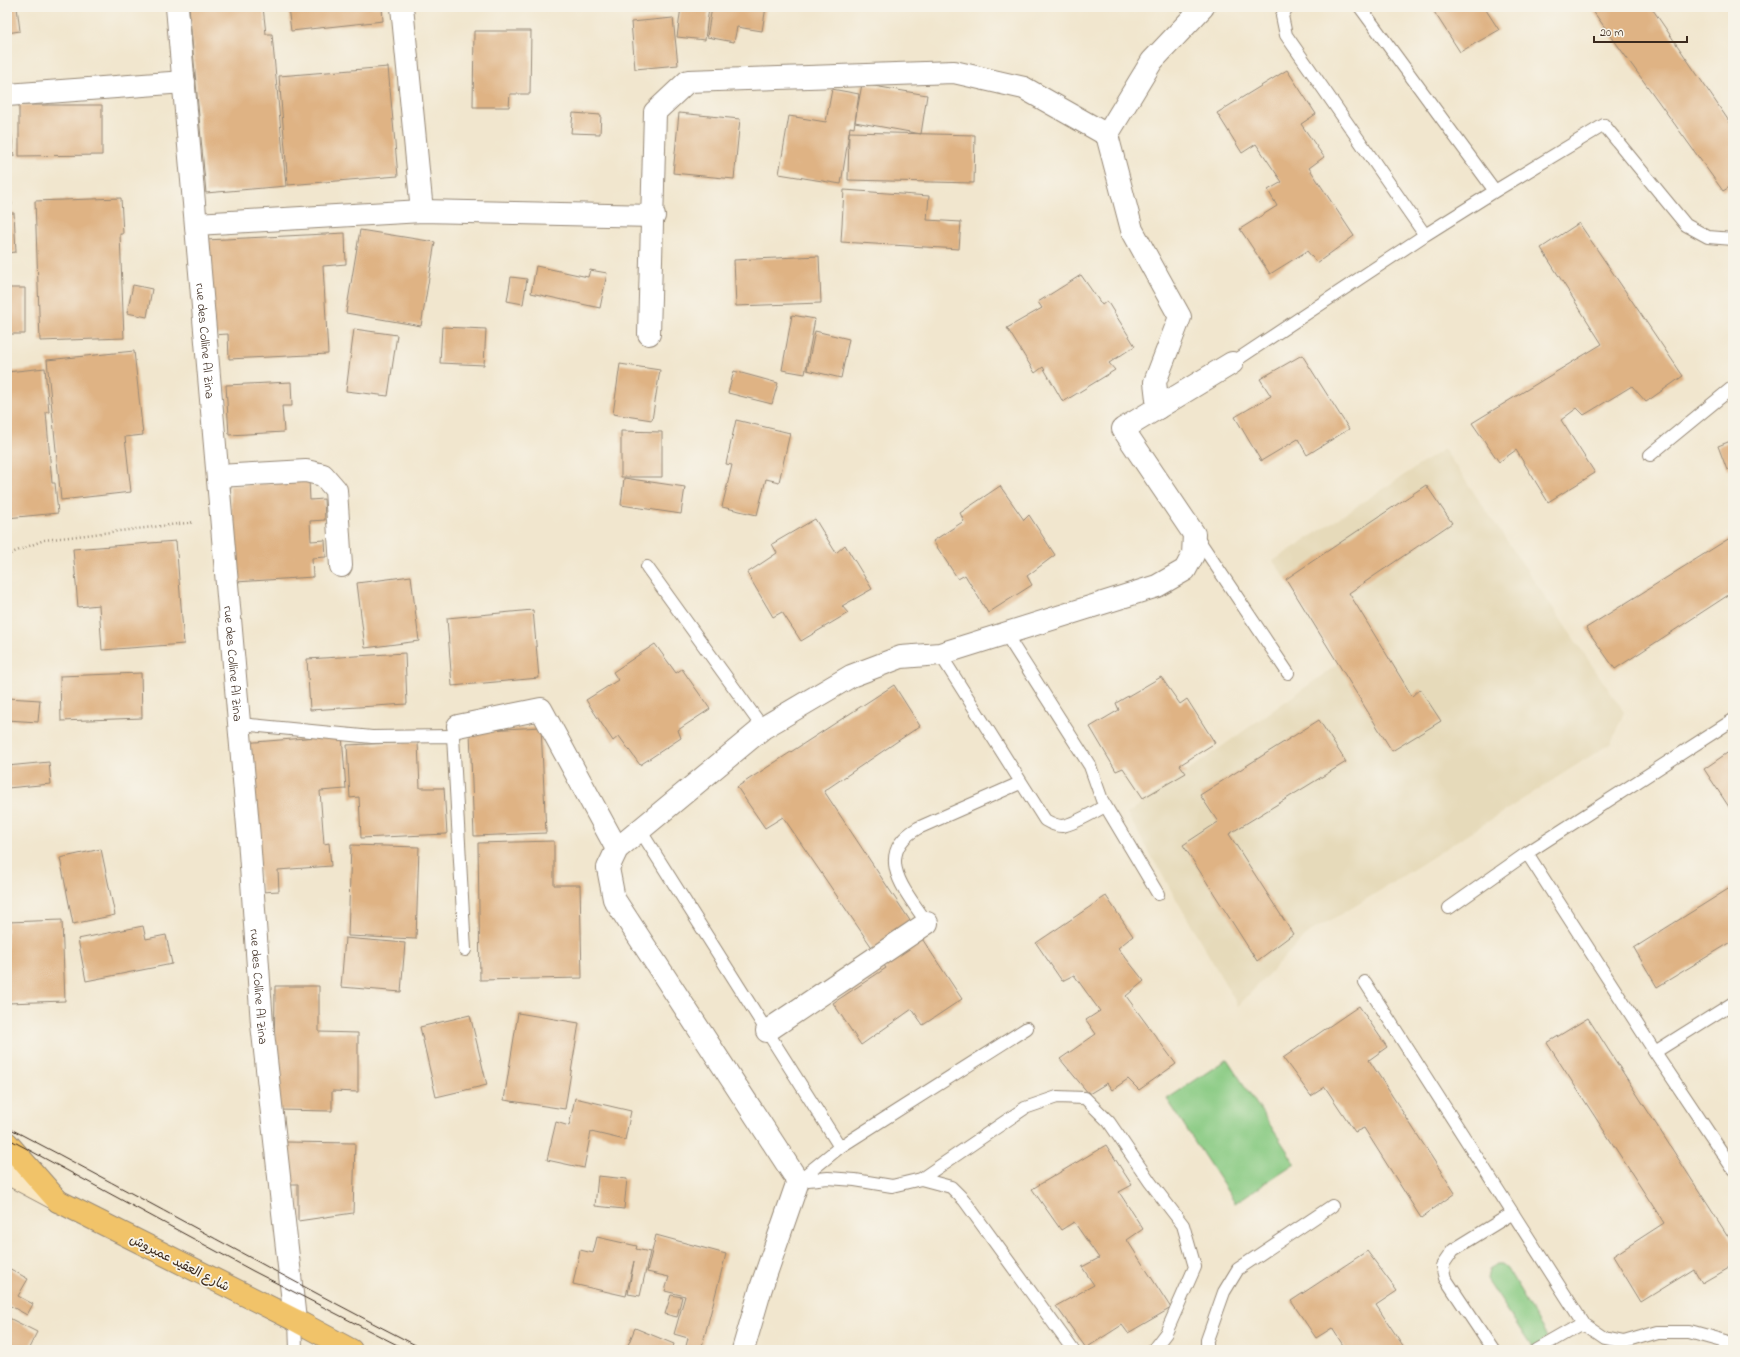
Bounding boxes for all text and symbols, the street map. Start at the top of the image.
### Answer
scale bar [1594,18,1687,44]
text: 20 m [1600,24,1623,42]
street label: rue des Colline Al Zina [190,282,219,399]
street label: rue des Colline Al Zina [218,605,247,722]
street label: rue des Colline Al Zina [244,928,272,1045]
street label: شارع العقيد عميروش [126,1230,233,1297]

